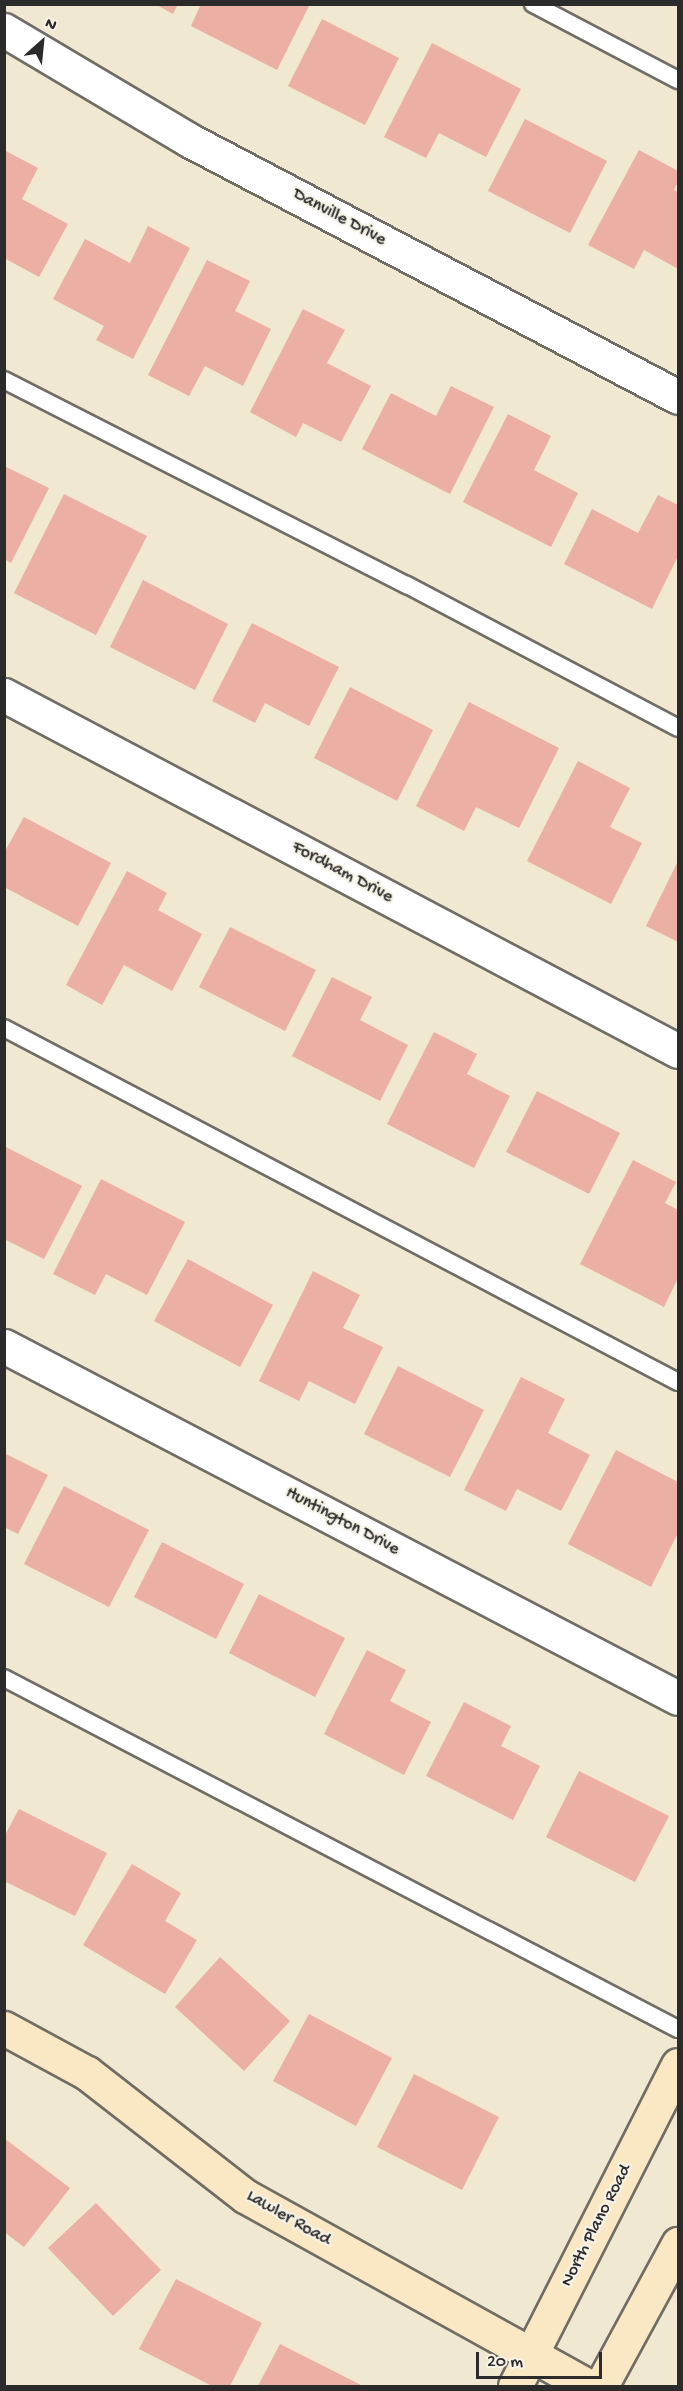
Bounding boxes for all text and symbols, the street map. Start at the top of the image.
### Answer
north arrow [12,12,72,72]
text: N [41,15,59,36]
street label: Danville Drive [289,184,389,252]
street label: Fordham Drive [288,837,396,909]
street label: Huntington Drive [281,1483,403,1561]
street label: North Plano Road [557,2161,637,2291]
street label: Lawler Road [242,2186,334,2252]
scale bar [479,2340,605,2378]
text: 20 m [487,2352,523,2373]

